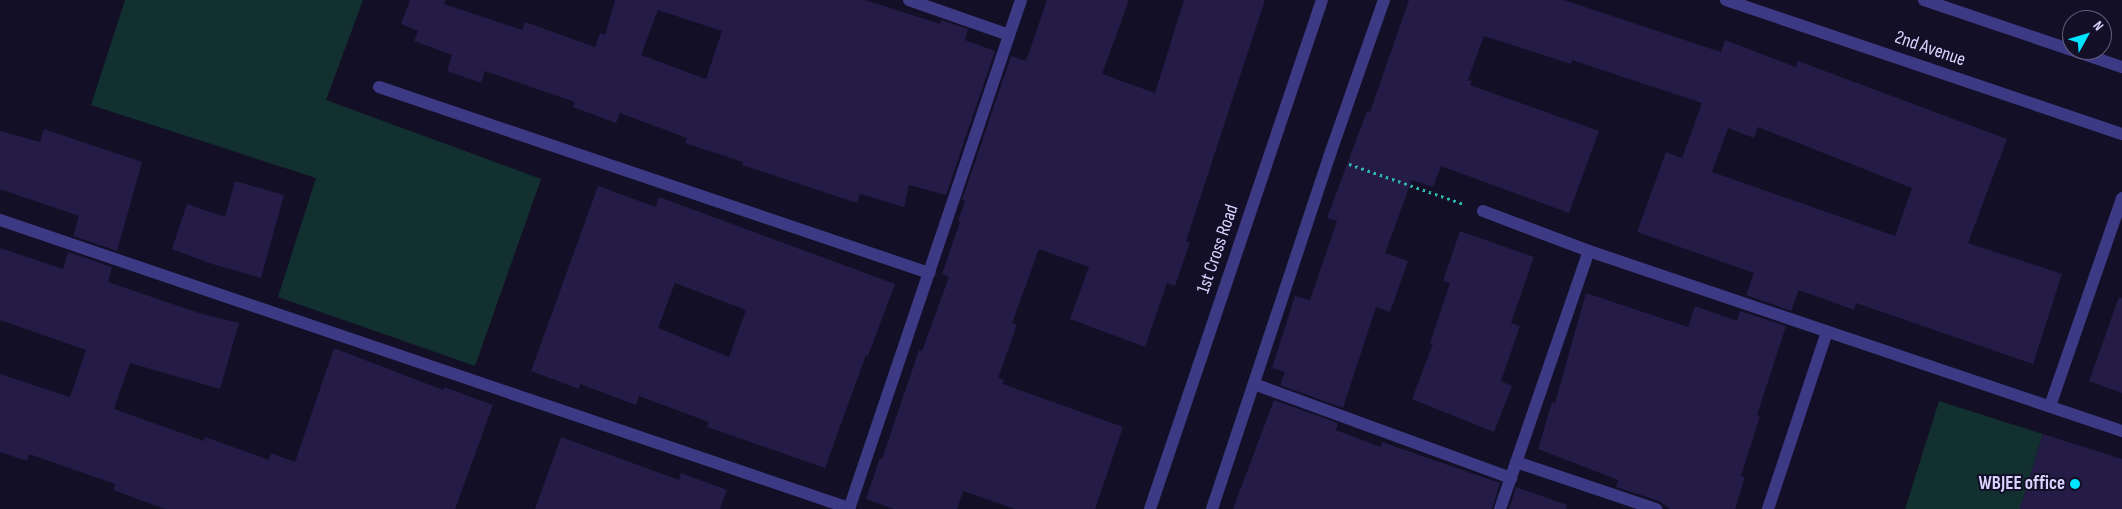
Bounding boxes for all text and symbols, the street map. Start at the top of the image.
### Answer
north arrow [2062,10,2112,60]
text: N [2089,18,2107,34]
street label: 2nd Avenue [1892,26,1968,72]
street label: 1st Cross Road [1192,202,1244,296]
place label: WBJEE office [1979,473,2065,495]
marker: WBJEE office [2069,478,2081,490]

